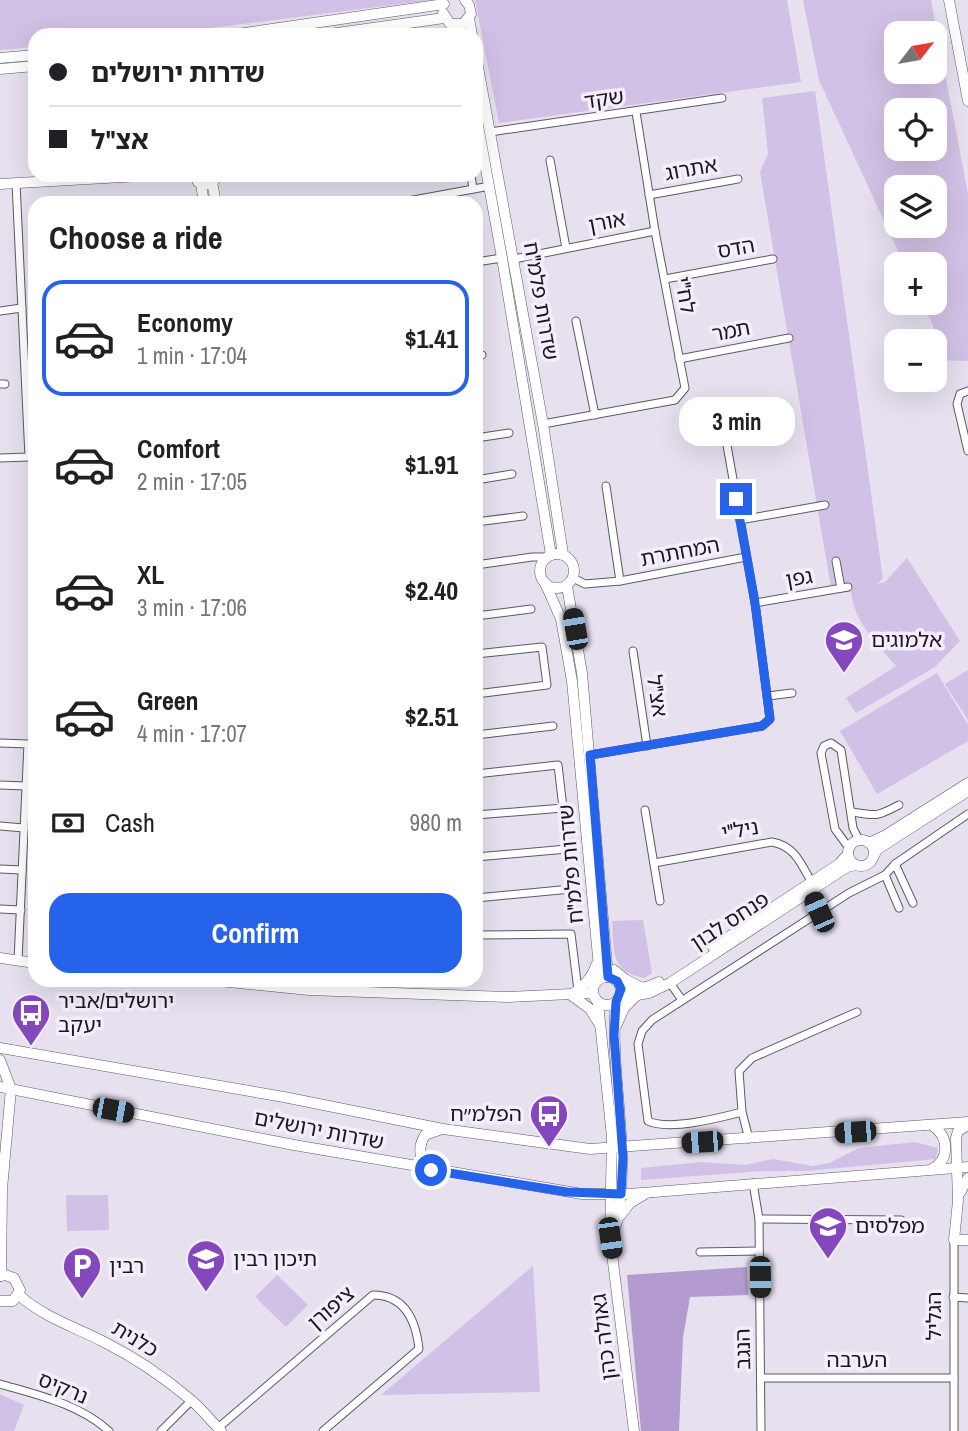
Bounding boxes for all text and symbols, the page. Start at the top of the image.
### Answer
north arrow [884,21,947,84]
map controls [884,21,947,392]
text: שדרות ירושלים [91,55,265,90]
street label: שקד [582,81,626,116]
button: locate [884,98,947,161]
text: אצ"ל [91,122,149,157]
street label: אתרוג [662,150,719,187]
button: layers [884,175,947,238]
street label: אורן [586,204,628,239]
text: Choose a ride [49,216,223,259]
street label: הדס [715,230,757,265]
street label: שדרות פלמ"ח [517,239,566,362]
button: + [884,252,947,315]
street label: לח"י [668,274,703,316]
text: Economy [137,305,233,340]
icon: car [53,307,116,370]
street label: תמר [709,313,753,348]
text: $1.41 [405,321,458,356]
button: − [884,329,947,392]
text: 1 min · 17:04 [137,340,247,371]
callout: 3 min [678,398,794,447]
text: 3 min [712,406,762,437]
text: Comfort [137,431,220,466]
icon: car [53,433,116,496]
text: $1.91 [405,447,458,482]
text: 2 min · 17:05 [137,466,247,497]
route end [720,483,752,515]
street label: המחתרת [638,530,722,573]
text: XL [137,557,164,592]
icon: car [53,559,116,622]
street label: גפן [783,561,815,594]
text: $2.40 [405,573,458,608]
text: 3 min · 17:06 [137,592,247,623]
car [562,606,589,652]
school or university icon: אלמוגים [823,619,865,674]
place label: אלמוגים [871,625,942,654]
street label: אצ"ל [640,673,675,719]
text: Green [137,683,199,718]
icon: car [53,685,116,748]
text: $2.51 [405,699,458,734]
text: 4 min · 17:07 [137,718,247,749]
street label: שדרות פלמ"ח [551,803,590,925]
icon: cash [49,804,87,842]
text: Cash [105,805,155,840]
text: 980 m [410,807,462,838]
street label: ניל"י [719,812,761,847]
street label: פנחס לבון [685,884,775,957]
car [801,889,838,935]
button: Confirm [49,893,462,973]
place label: ירושלים/אביר יעקב [58,986,174,1039]
bus stop icon: ירושלים/אביר יעקב [10,992,52,1047]
bus stop icon: הפלמ״ח [528,1093,570,1148]
car [91,1096,136,1124]
place label: הפלמ״ח [450,1099,522,1128]
street label: שדרות ירושלים [252,1103,387,1156]
car [834,1120,877,1144]
car [681,1130,724,1154]
route start [415,1154,447,1186]
school or university icon: מפלסים [807,1205,849,1260]
place label: מפלסים [855,1211,925,1240]
car [597,1216,624,1260]
school or university icon: תיכון רבין [185,1238,227,1293]
place label: תיכון רבין [233,1244,317,1273]
parking icon: רבין [61,1245,103,1300]
place label: רבין [109,1251,144,1280]
car [750,1256,771,1298]
street label: ציפורן [301,1279,360,1336]
street label: גאולה כהן [584,1292,623,1382]
street label: הגליל [919,1292,948,1340]
street label: כלנית [107,1313,164,1364]
street label: הנגב [728,1328,757,1370]
street label: הערבה [827,1345,887,1374]
street label: נרקיס [34,1364,93,1411]

